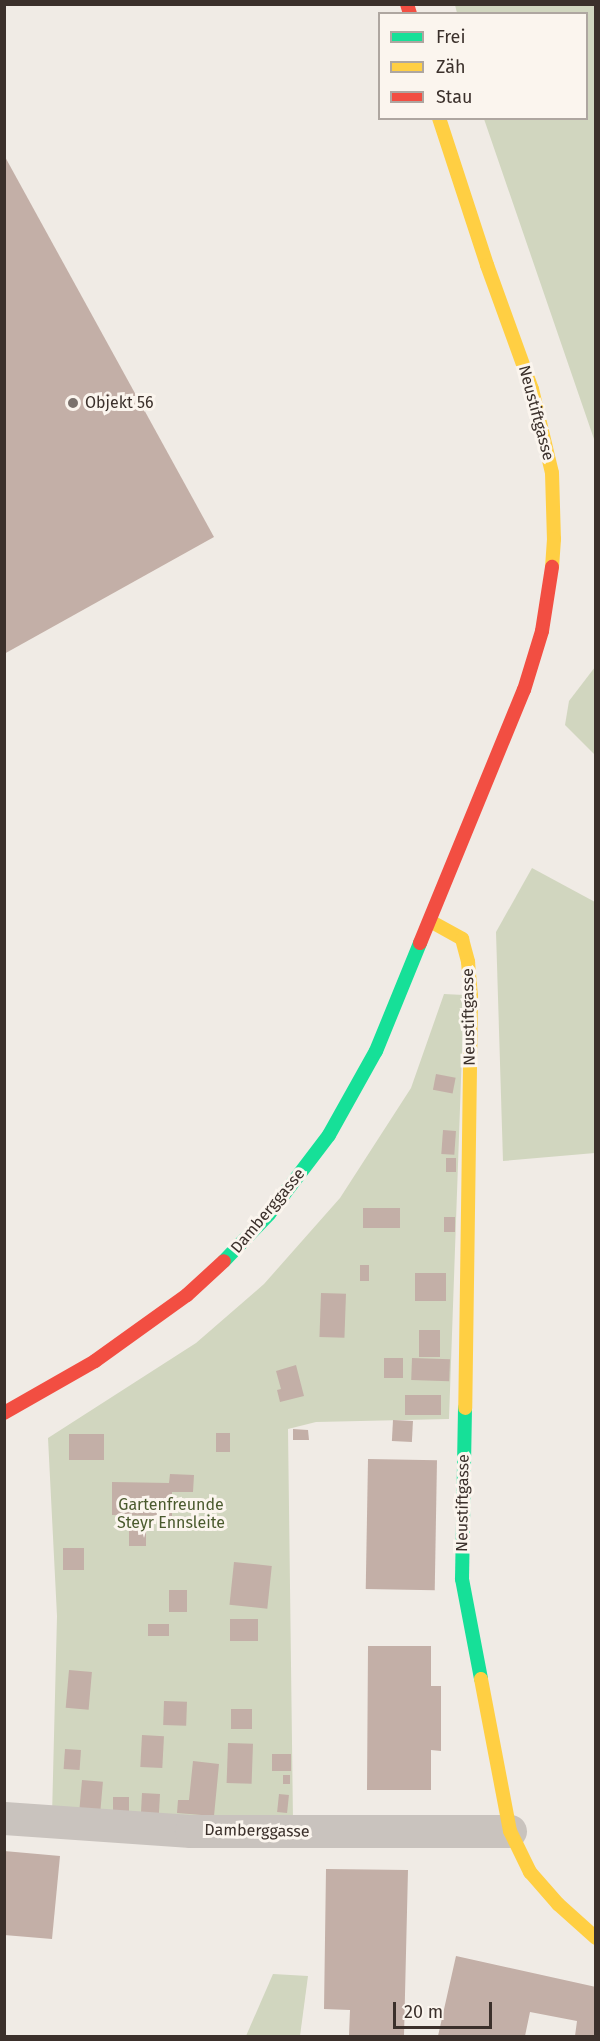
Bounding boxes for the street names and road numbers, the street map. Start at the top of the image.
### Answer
street label: Neustiftgasse [514,363,558,463]
street label: Neustiftgasse [459,968,479,1066]
street label: Damberggasse [227,1165,309,1257]
street label: Neustiftgasse [453,1454,473,1552]
street label: Damberggasse [204,1820,310,1842]

